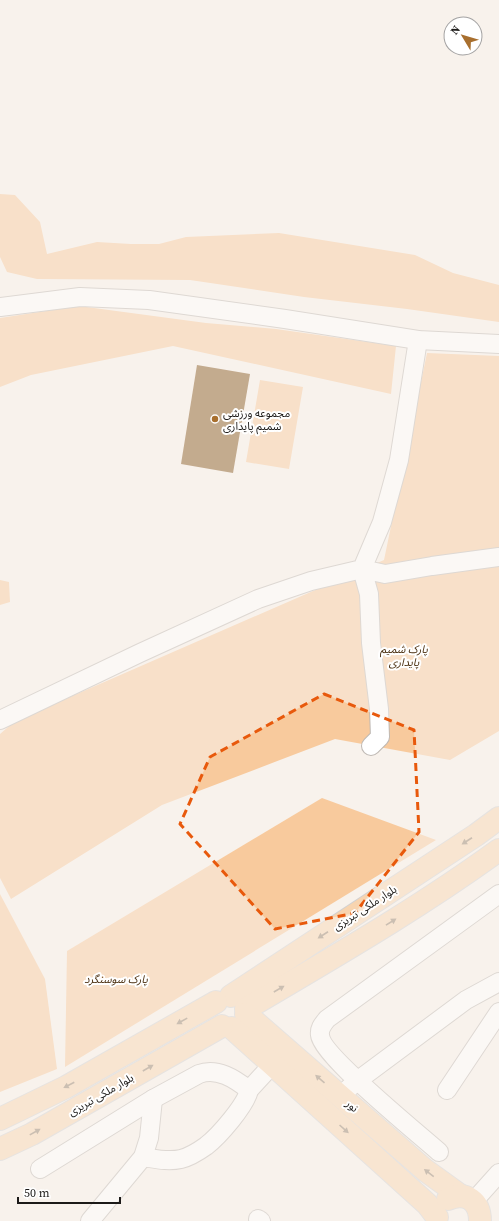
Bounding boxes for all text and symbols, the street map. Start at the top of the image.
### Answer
north arrow [443,16,483,56]
text: N [447,22,464,38]
place label: مجموعه ورزشی شمیم پایداری [223,406,290,435]
marker: مجموعه ورزشی شمیم پایداری [210,414,220,424]
park label: پارک شمیم پایداری [379,642,428,670]
one-way arrow [462,837,472,845]
street label: بلوار ملکى تبریزى [330,882,400,934]
one-way arrow [385,919,397,926]
one-way arrow [318,931,328,939]
park label: پارک سوسنگرد [84,972,148,987]
one-way arrow [273,985,285,992]
one-way arrow [177,1018,188,1025]
one-way arrow [142,1064,154,1071]
street label: بلوار ملکى تبریزى [66,1070,136,1120]
one-way arrow [316,1075,325,1084]
one-way arrow [63,1082,75,1088]
street label: نور [342,1096,362,1116]
one-way arrow [339,1124,349,1134]
one-way arrow [29,1129,41,1136]
one-way arrow [424,1169,435,1178]
scale bar [18,1179,120,1205]
text: 50 m [24,1185,50,1201]

